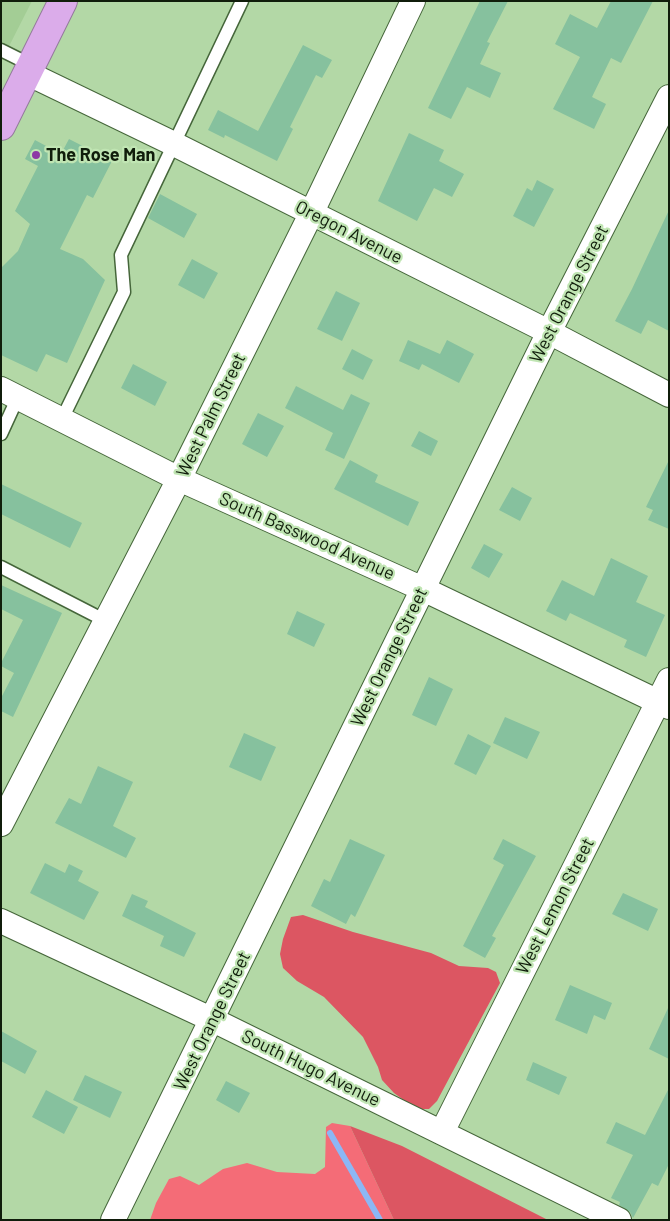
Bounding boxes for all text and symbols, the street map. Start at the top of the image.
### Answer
place label: The Rose Man [46,144,155,166]
marker: The Rose Man [30,149,42,161]
street label: Oregon Avenue [292,196,406,268]
street label: West Orange Street [525,222,613,366]
street label: West Palm Street [172,350,250,480]
street label: South Basswood Avenue [216,488,398,584]
street label: West Orange Street [346,584,432,730]
street label: West Lemon Street [511,834,599,978]
street label: West Orange Street [169,948,255,1094]
street label: South Hugo Avenue [238,1025,384,1111]

